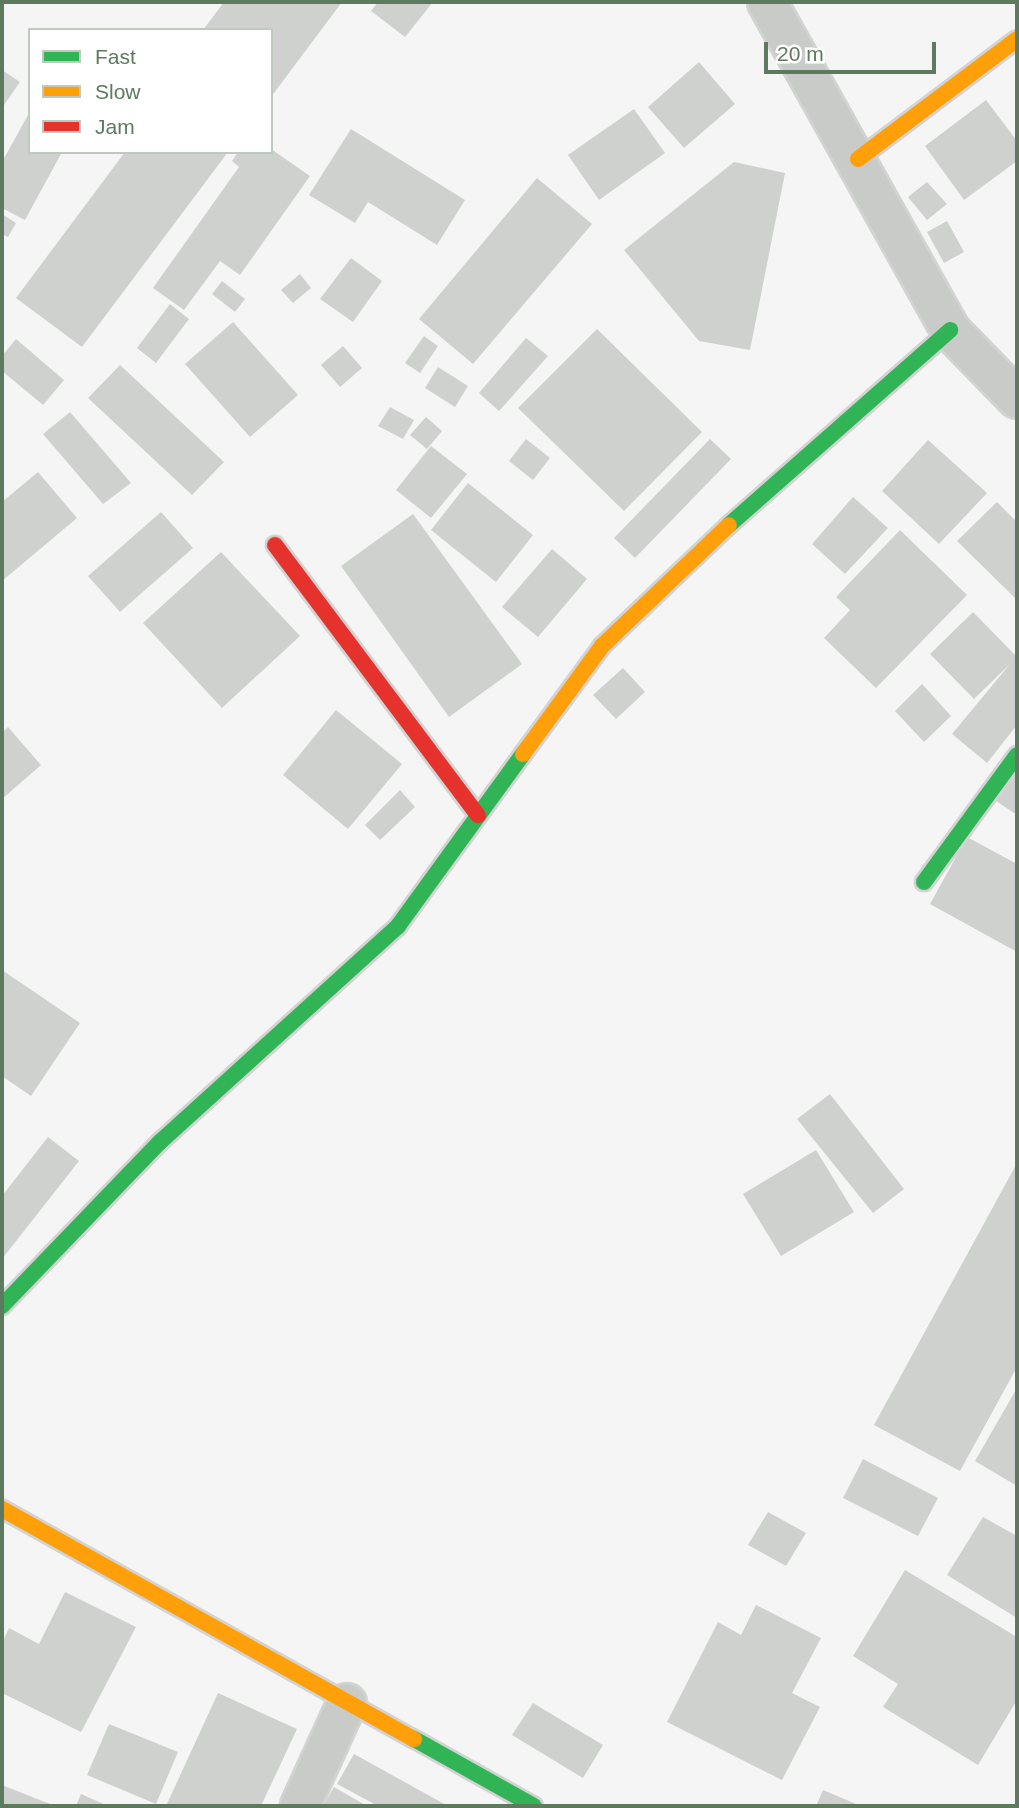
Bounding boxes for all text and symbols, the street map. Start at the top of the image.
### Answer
legend [28,28,273,154]
scale bar [767,28,939,72]
text: 20 m [777,42,824,65]
text: Fast [95,45,136,68]
text: Slow [95,80,141,103]
text: Jam [95,115,135,138]

